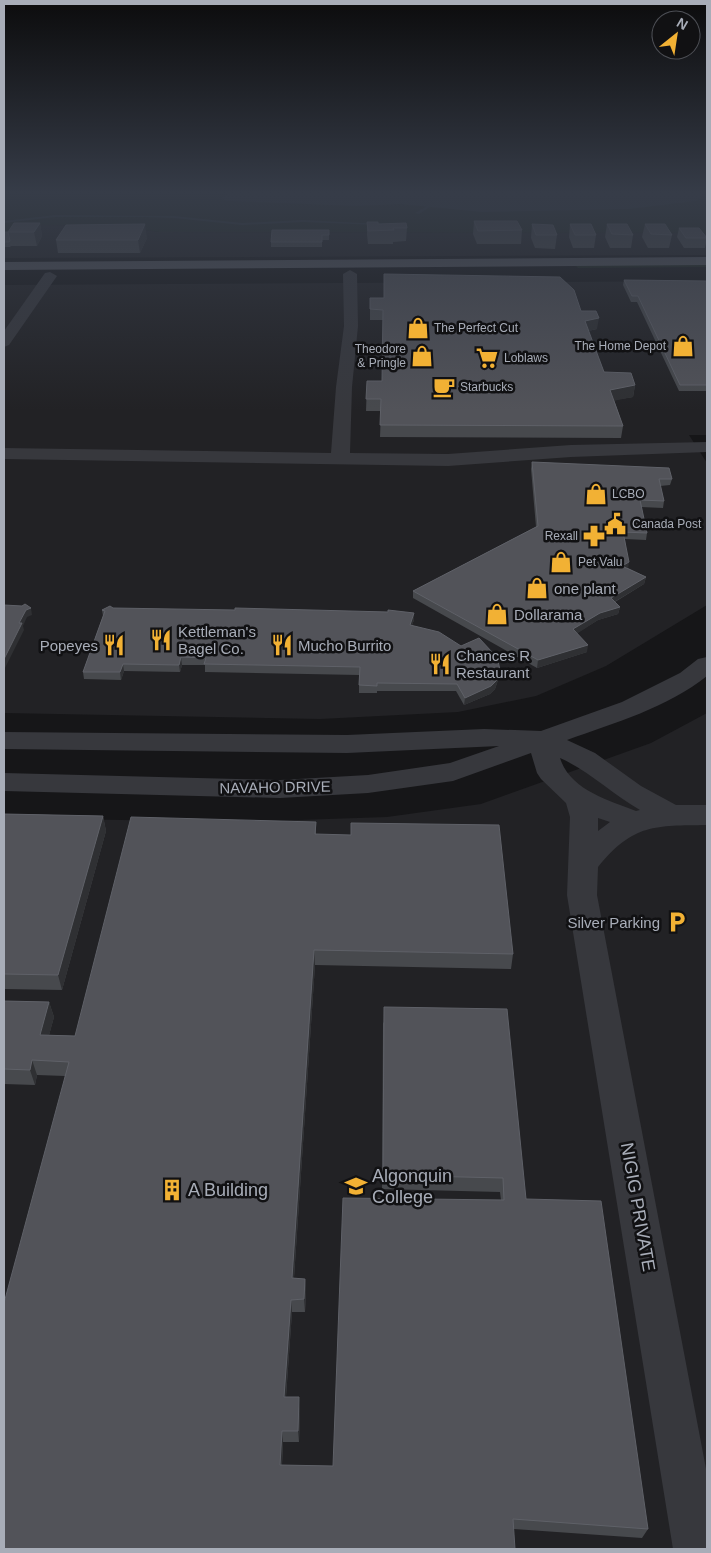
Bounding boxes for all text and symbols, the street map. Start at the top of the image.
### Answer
north arrow [651,10,701,60]
text: N [674,14,691,33]
shop icon: The Perfect Cut [405,315,431,341]
place label: The Perfect Cut [434,321,519,335]
shop icon: The Home Depot [670,333,696,359]
place label: The Home Depot [575,339,667,353]
place label: Theodore & Pringle [355,342,406,370]
shop icon: Theodore & Pringle [409,343,435,369]
supermarket icon: Loblaws [474,345,500,371]
place label: Loblaws [504,351,548,365]
cafe icon: Starbucks [431,374,457,400]
place label: Starbucks [460,380,513,394]
shop icon: LCBO [583,481,609,507]
place label: LCBO [612,487,645,501]
public building icon: Canada Post [602,511,628,537]
place label: Canada Post [632,517,702,531]
pharmacy icon: Rexall [581,523,607,549]
place label: Rexall [545,529,578,543]
shop icon: Pet Valu [548,549,574,575]
place label: Pet Valu [578,555,622,569]
shop icon: one plant [524,575,550,601]
place label: one plant [554,580,617,597]
shop icon: Dollarama [484,601,510,627]
place label: Dollarama [514,606,583,623]
place label: Kettleman's Bagel Co. [178,623,256,657]
restaurant icon: Kettleman's Bagel Co. [148,627,174,653]
restaurant icon: Popeyes [101,632,127,658]
restaurant icon: Mucho Burrito [269,632,295,658]
place label: Popeyes [40,637,98,654]
place label: Mucho Burrito [298,637,391,654]
place label: Chances R Restaurant [456,647,530,681]
restaurant icon: Chances R Restaurant [427,651,453,677]
street label: NAVAHO DRIVE [219,778,331,796]
parking icon: Silver Parking [664,909,690,935]
place label: Silver Parking [567,914,660,931]
street label: NIGIG PRIVATE [617,1141,659,1273]
place label: Algonquin College [372,1166,452,1207]
school or university icon: Algonquin College [343,1173,369,1199]
building icon: A Building [159,1177,185,1203]
place label: A Building [188,1180,268,1200]

